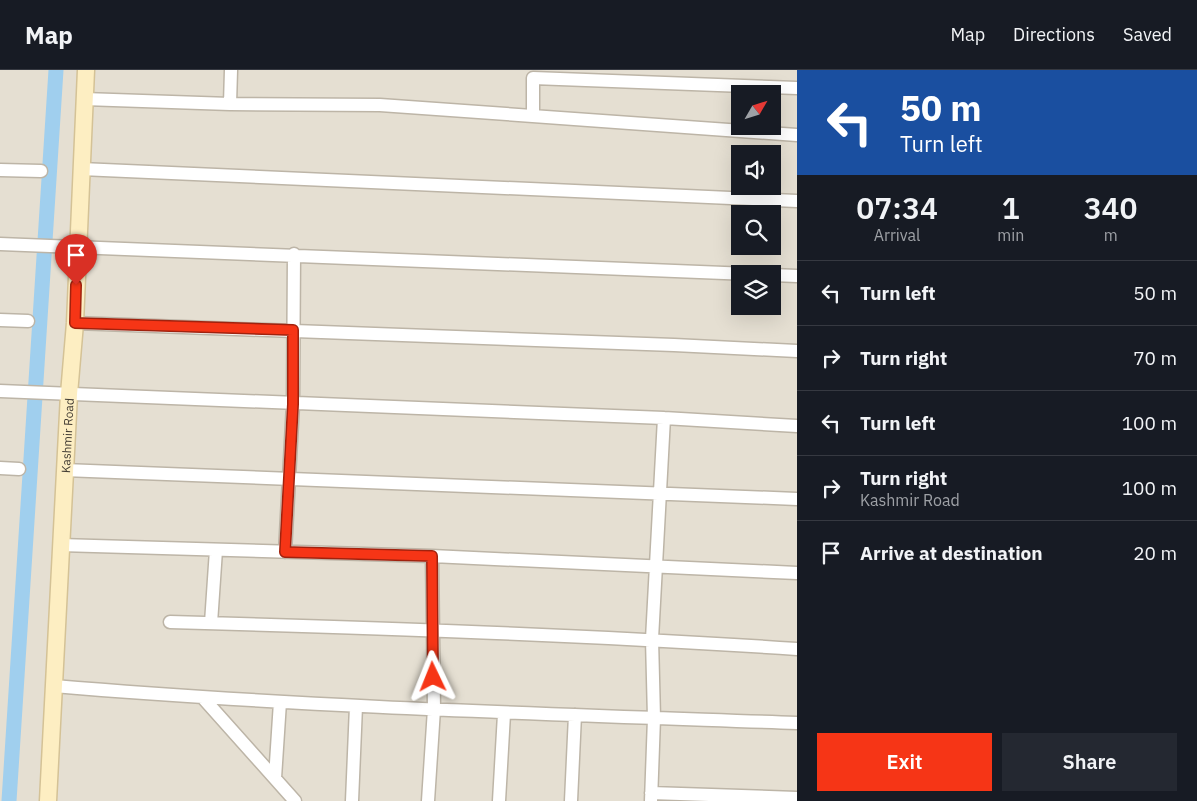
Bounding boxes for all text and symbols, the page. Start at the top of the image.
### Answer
text: Map [25,19,73,51]
text: Map [950,23,985,46]
text: Directions [1013,23,1095,46]
text: Saved [1123,23,1172,46]
north arrow [731,85,781,135]
map controls [731,85,781,315]
text: 50 m [900,85,982,131]
icon: left [817,90,882,155]
text: Turn left [900,129,983,158]
button: sound [731,145,781,195]
text: 07:34 [856,188,938,227]
text: 1 [1002,188,1020,227]
text: 340 [1084,188,1138,227]
button: search [731,205,781,255]
text: Arrival [874,225,920,245]
text: min [997,225,1024,245]
text: m [1104,225,1118,245]
pin [55,234,97,285]
icon: arrive [62,241,90,269]
button: layers [731,265,781,315]
icon: left [817,279,845,307]
text: Turn left [860,281,936,305]
text: 50 m [1133,281,1177,305]
icon: right [817,344,845,372]
text: Turn right [860,346,947,370]
text: 70 m [1133,346,1177,370]
street label: Kashmir Road [57,398,76,473]
icon: left [817,409,845,437]
text: Turn left [860,411,936,435]
text: 100 m [1122,411,1177,435]
text: Turn right [860,466,947,490]
icon: right [817,474,845,502]
text: 100 m [1122,476,1177,500]
text: Kashmir Road [860,490,960,510]
icon: arrive [817,539,845,567]
text: Arrive at destination [860,541,1043,565]
text: 20 m [1133,541,1177,565]
position arrow [406,650,458,702]
button: Exit [817,733,992,791]
button: Share [1002,733,1177,791]

